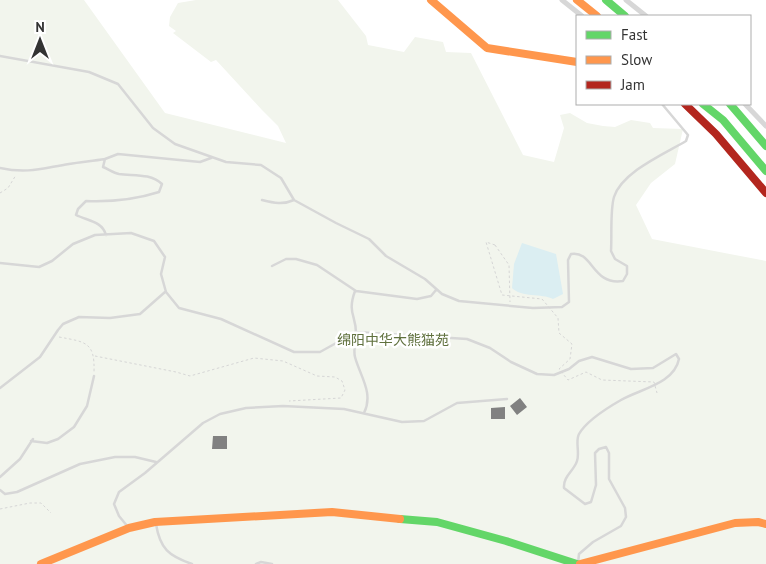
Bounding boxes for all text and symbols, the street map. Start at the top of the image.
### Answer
north arrow [15,15,65,65]
legend [576,15,751,105]
text: N [35,18,45,36]
text: Fast [621,25,648,44]
text: Slow [621,50,652,69]
text: Jam [620,75,645,94]
park label: 绵阳中华大熊猫苑 [337,331,449,349]

